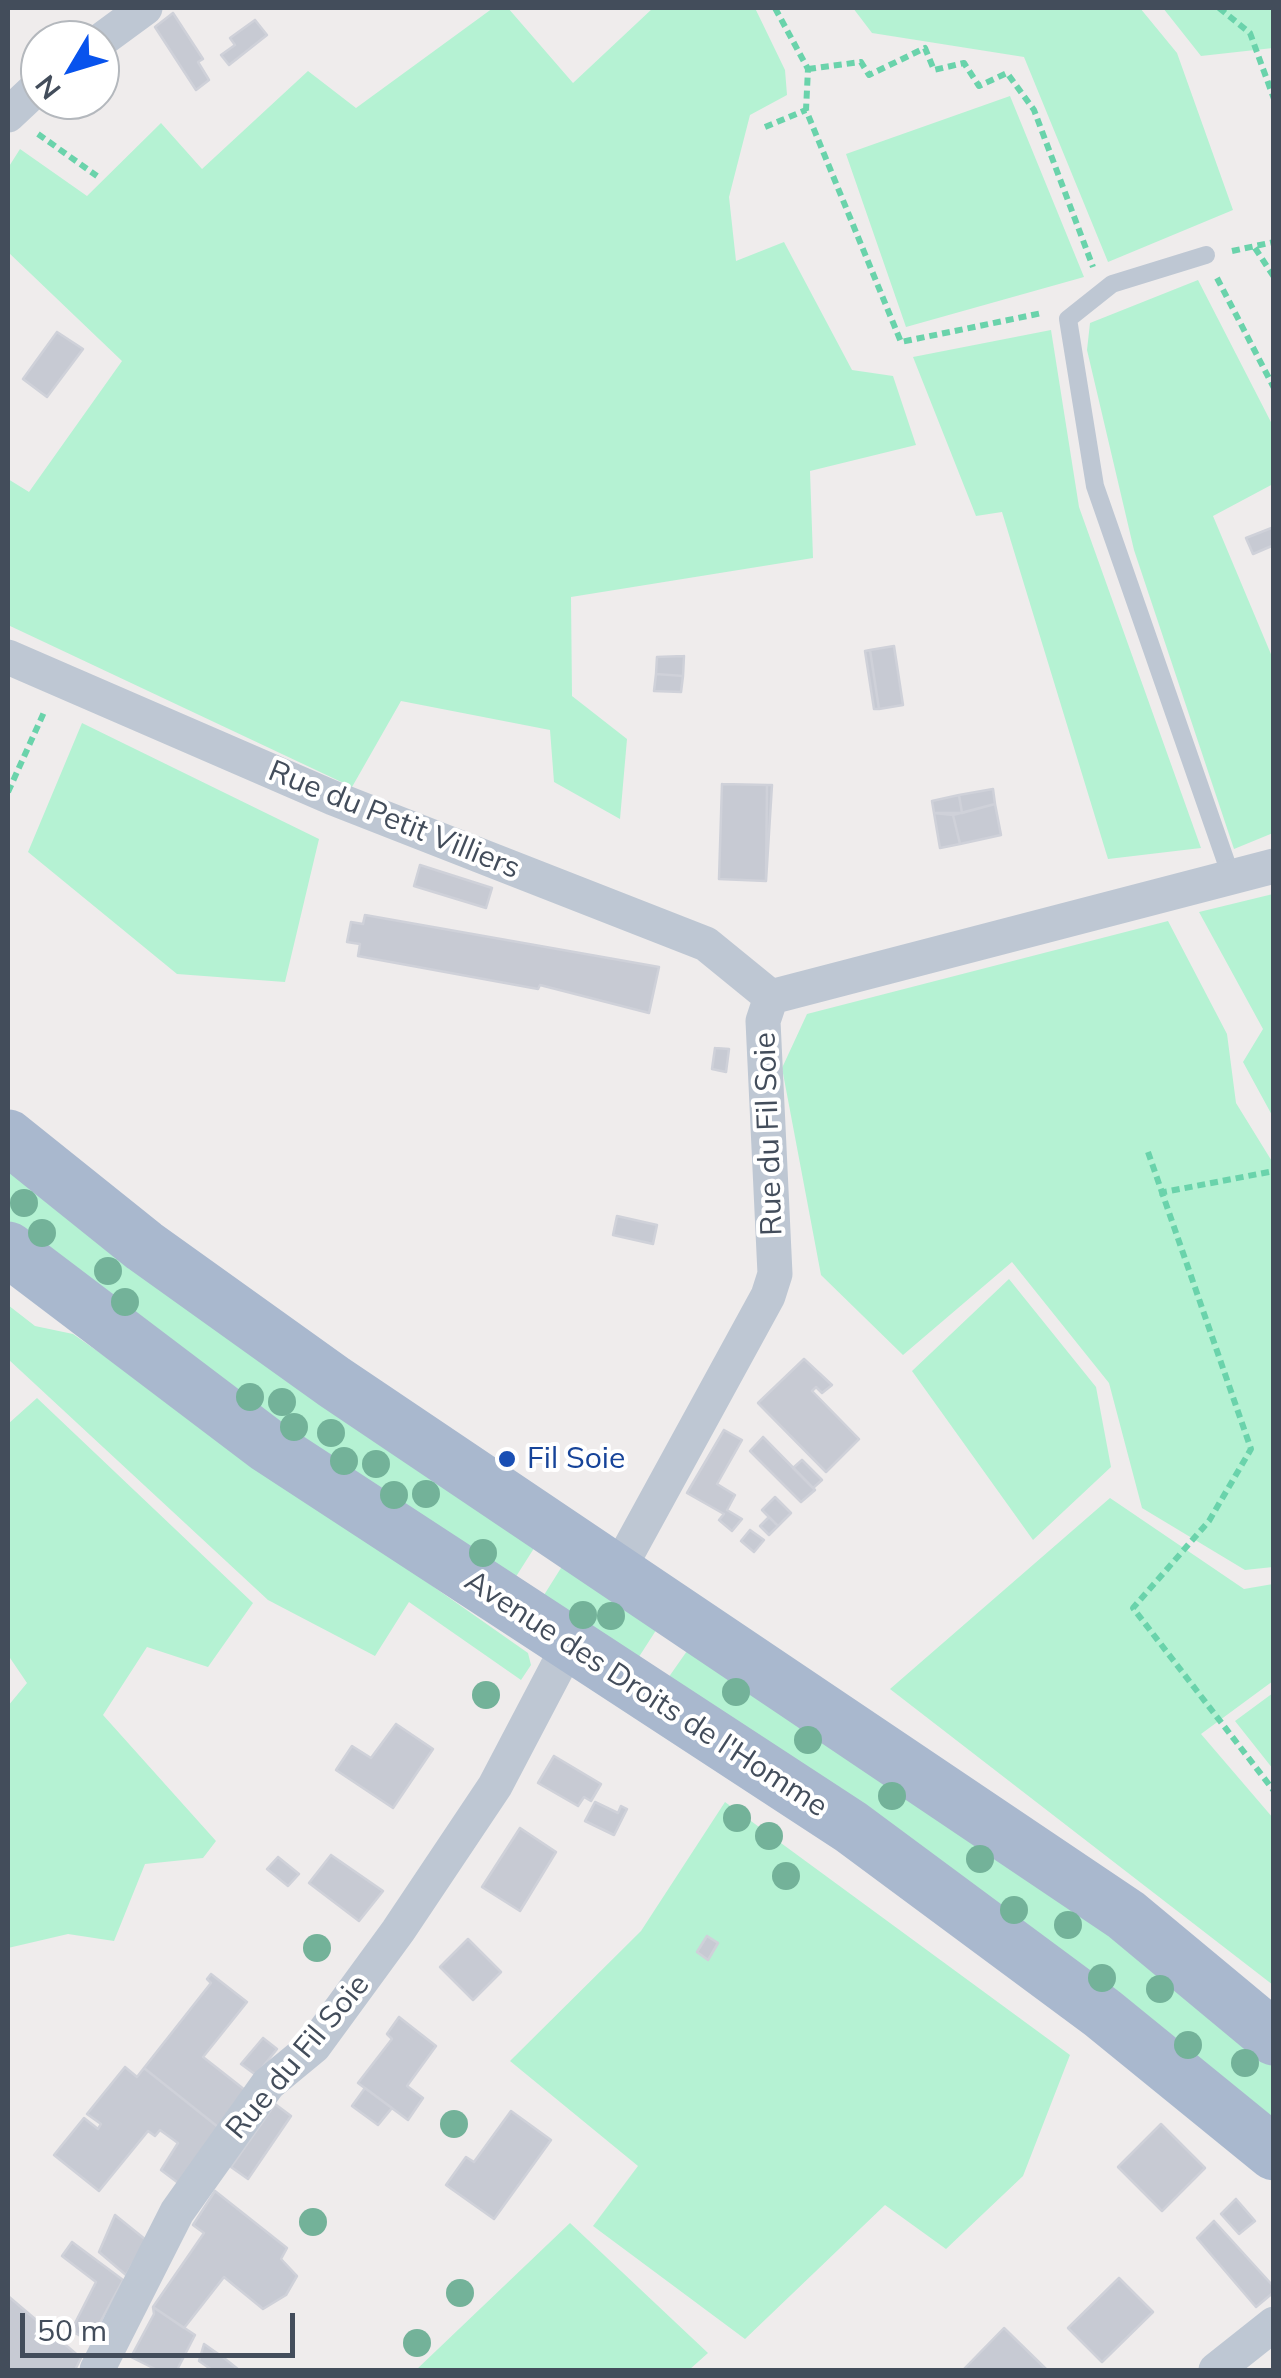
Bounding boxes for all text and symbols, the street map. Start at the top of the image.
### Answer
north arrow [20,20,120,120]
text: N [27,68,68,107]
street label: Rue du Petit Villiers [263,753,525,887]
street label: Rue du Fil Soie [747,1032,791,1236]
place label: Fil Soie [527,1441,625,1477]
marker: Fil Soie [496,1448,518,1470]
street label: Avenue des Droits de l'Homme [458,1563,834,1825]
street label: Rue du Fil Soie [219,1967,377,2147]
scale bar [25,2293,300,2355]
text: 50 m [37,2311,107,2349]

